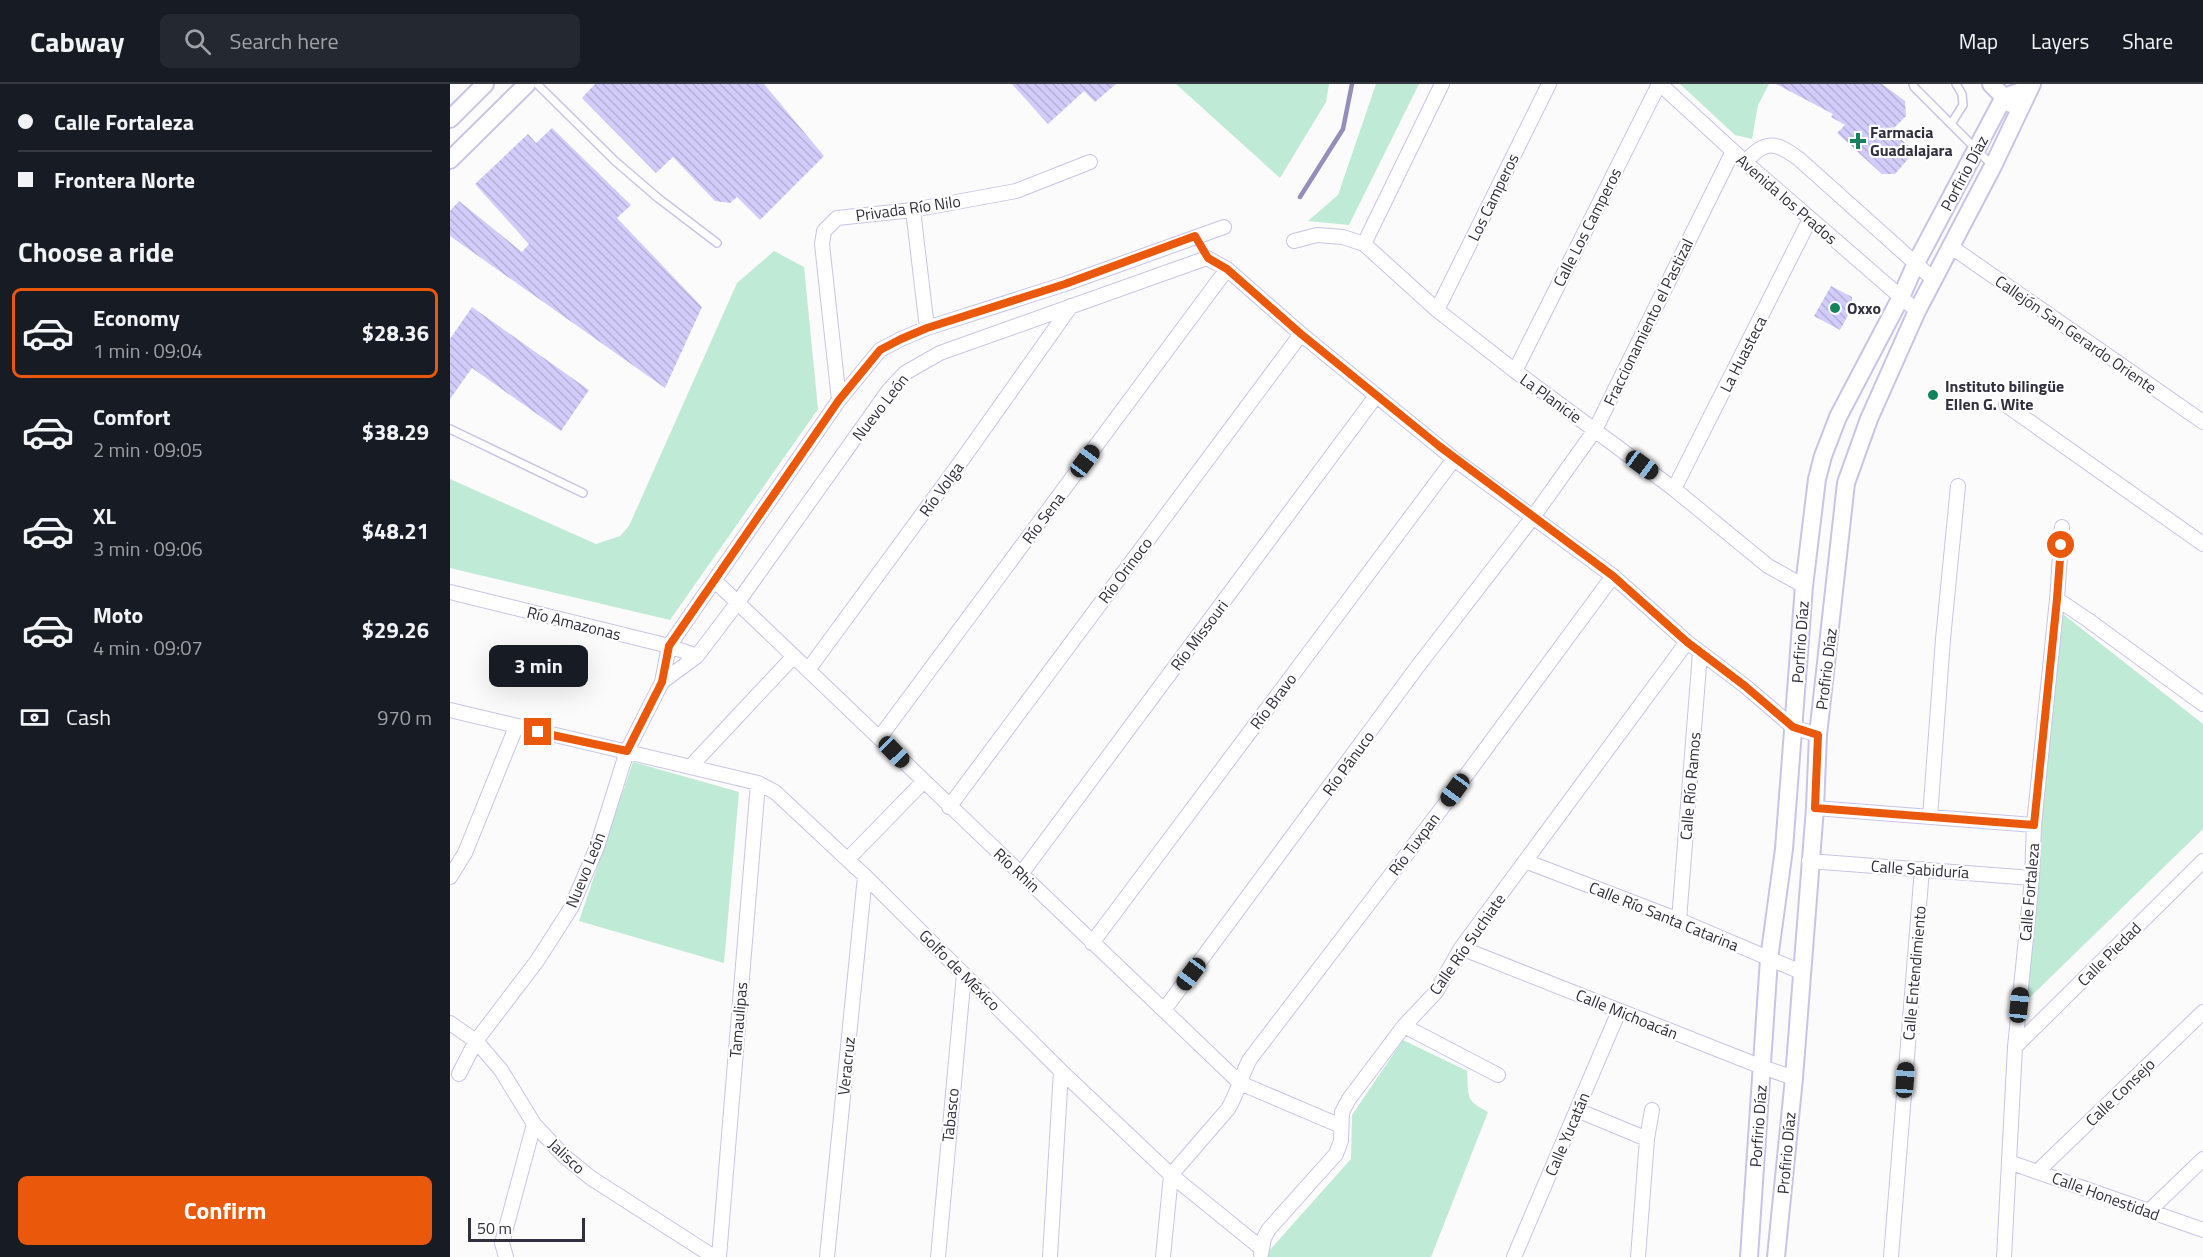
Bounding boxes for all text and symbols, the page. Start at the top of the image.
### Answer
search box [160,14,580,68]
text: Cabway [30,20,124,63]
text: Search here [229,24,339,58]
icon: search [181,25,214,58]
text: Map [1959,25,1998,57]
text: Layers [2031,25,2089,57]
text: Share [2122,25,2173,57]
text: Calle Fortaleza [54,105,194,139]
place label: Farmacia Guadalajara [1870,120,1953,162]
street label: Porfirio Díaz [1934,131,1994,215]
marker: Farmacia Guadalajara [1851,134,1865,148]
street label: Avenida los Prados [1731,148,1843,250]
street label: Los Camperos [1461,149,1525,245]
text: Frontera Norte [54,163,195,197]
street label: Calle Los Camperos [1547,163,1627,291]
street label: Privada Río Nilo [854,189,962,227]
text: Choose a ride [18,231,174,272]
street label: Fraccionamiento el Pastizal [1597,234,1699,410]
street label: Callejón San Gerardo Oriente [1990,269,2162,399]
place label: Oxxo [1847,296,1881,320]
text: Economy [93,301,180,335]
marker: Oxxo [1828,301,1842,315]
icon: car [21,306,75,360]
street label: La Huasteca [1714,312,1772,396]
text: $28.36 [362,316,429,350]
text: 1 min · 09:04 [93,335,203,366]
street label: La Planicie [1515,367,1587,429]
street label: Nuevo León [846,368,914,446]
place label: Instituto bilingüe Ellen G. Wite [1945,374,2064,416]
marker: Instituto bilingüe Ellen G. Wite [1926,388,1940,402]
text: Comfort [93,400,171,434]
icon: car [21,405,75,459]
text: $38.29 [362,415,429,449]
text: 2 min · 09:05 [93,434,203,465]
car [1067,441,1103,481]
car [1622,447,1662,483]
street label: Río Volga [913,457,969,521]
street label: Río Sena [1016,487,1070,549]
text: XL [93,499,116,533]
icon: car [21,504,75,558]
text: $48.21 [362,514,429,548]
route start [2047,531,2074,558]
street label: Río Orinoco [1092,532,1158,608]
text: 3 min · 09:06 [93,533,203,564]
street label: Río Missouri [1164,595,1234,675]
text: Moto [93,598,143,632]
street label: Río Amazonas [525,600,623,646]
street label: Porfirio Díaz [1785,600,1815,684]
icon: car [21,603,75,657]
text: $29.26 [362,613,429,647]
street label: Profirio Díaz [1809,627,1843,711]
text: 4 min · 09:07 [93,632,203,663]
callout: 3 min [488,645,588,687]
text: 3 min [514,650,563,681]
street label: Río Bravo [1244,668,1302,734]
text: Cash [66,700,111,734]
icon: cash [18,701,51,734]
text: 970 m [377,702,432,733]
route end [524,718,551,745]
street label: Río Pánuco [1316,726,1380,800]
street label: Calle Río Ramos [1673,731,1707,841]
car [875,733,913,771]
car [1437,770,1473,810]
street label: Río Tuxpan [1382,808,1446,880]
street label: Nuevo León [559,829,611,911]
street label: Río Rhin [988,842,1046,898]
street label: Calle Fortaleza [2013,842,2045,942]
street label: Calle Sabiduría [1870,854,1970,884]
street label: Calle Río Santa Catarina [1586,875,1742,957]
street label: Calle Río Suchiate [1423,888,1511,1000]
street label: Calle Entendimiento [1896,905,1932,1041]
street label: Calle Piedad [2072,917,2146,991]
street label: Golfo de México [914,924,1006,1016]
car [1173,954,1209,994]
street label: Tamaulipas [723,981,753,1059]
street label: Calle Michoacán [1572,983,1682,1045]
car [2008,986,2030,1024]
street label: Veracruz [831,1036,861,1096]
street label: Calle Consejo [2080,1053,2160,1131]
car [1895,1061,1915,1099]
street label: Porfirio Díaz [1743,1084,1773,1168]
street label: Tabasco [935,1087,965,1143]
street label: Calle Yucatán [1539,1088,1595,1180]
street label: Profirio Díaz [1770,1111,1802,1195]
street label: Jalisco [543,1133,591,1179]
street label: Calle Honestidad [2049,1165,2163,1227]
button: Confirm [18,1176,432,1245]
scale bar [468,1215,585,1242]
text: 50 m [477,1216,512,1240]

